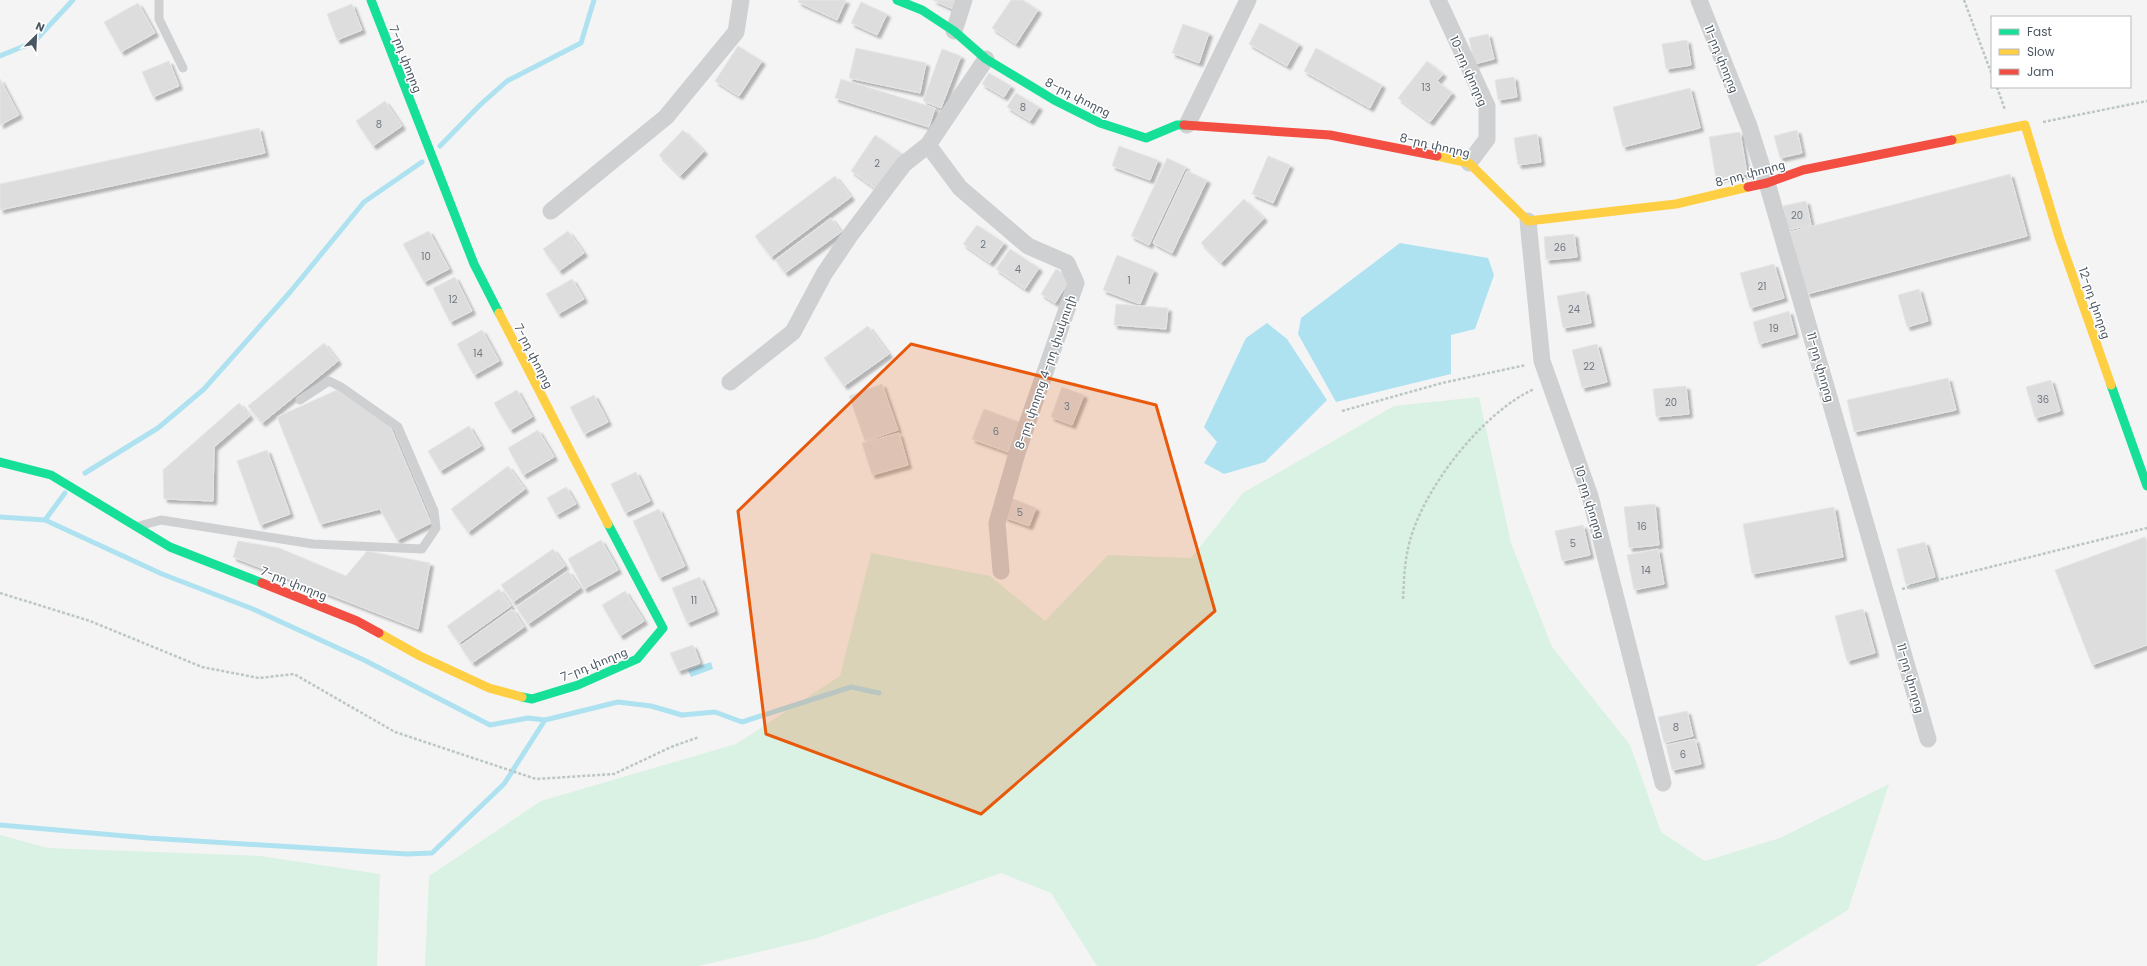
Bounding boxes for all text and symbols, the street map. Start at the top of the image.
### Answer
north arrow [16,16,56,56]
legend [1991,16,2131,88]
text: N [33,18,47,36]
street label: 11-րդ փողոց [1701,22,1743,96]
street label: 7-րդ փողոց [385,23,427,95]
text: Fast [2027,23,2052,40]
street label: 10-րդ փողոց [1446,33,1492,109]
text: Slow [2027,43,2055,60]
text: Jam [2027,63,2054,80]
street label: 8-րդ փողոց [1042,73,1114,121]
house number: 13 [1421,80,1431,95]
house number: 8 [1020,100,1026,115]
house number: 8 [376,117,382,132]
street label: 8-րդ փողոց [1398,129,1472,161]
street label: 8-րդ փողոց [1713,155,1787,191]
house number: 2 [874,156,880,171]
house number: 20 [1791,208,1803,223]
house number: 2 [980,237,986,252]
house number: 26 [1554,240,1566,255]
house number: 10 [421,249,431,264]
house number: 4 [1015,262,1021,277]
street label: 12-րդ փողոց [2075,265,2115,341]
house number: 1 [1127,273,1131,288]
house number: 21 [1758,279,1766,294]
house number: 12 [449,292,458,307]
street label: 8-րդ փողոց 4-րդ փակուղի [1011,293,1079,451]
house number: 24 [1568,302,1580,317]
street label: 7-րդ փողոց [510,321,558,391]
house number: 19 [1769,321,1779,336]
street label: 11-րդ փողոց [1803,330,1839,404]
house number: 14 [473,346,483,361]
house number: 22 [1583,359,1595,374]
house number: 36 [2037,392,2049,407]
house number: 20 [1665,395,1677,410]
house number: 3 [1064,399,1070,414]
house number: 6 [993,424,999,439]
street label: 10-րդ փողոց [1571,463,1609,541]
house number: 5 [1017,505,1023,520]
house number: 16 [1637,519,1647,534]
house number: 5 [1570,536,1576,551]
street label: 7-րդ փողոց [258,562,330,604]
house number: 14 [1641,563,1651,578]
house number: 11 [691,593,697,608]
street label: 11-րդ փողոց [1893,641,1929,715]
street label: 7-րդ փողոց [558,643,630,685]
house number: 8 [1673,720,1679,735]
house number: 6 [1680,747,1686,762]

